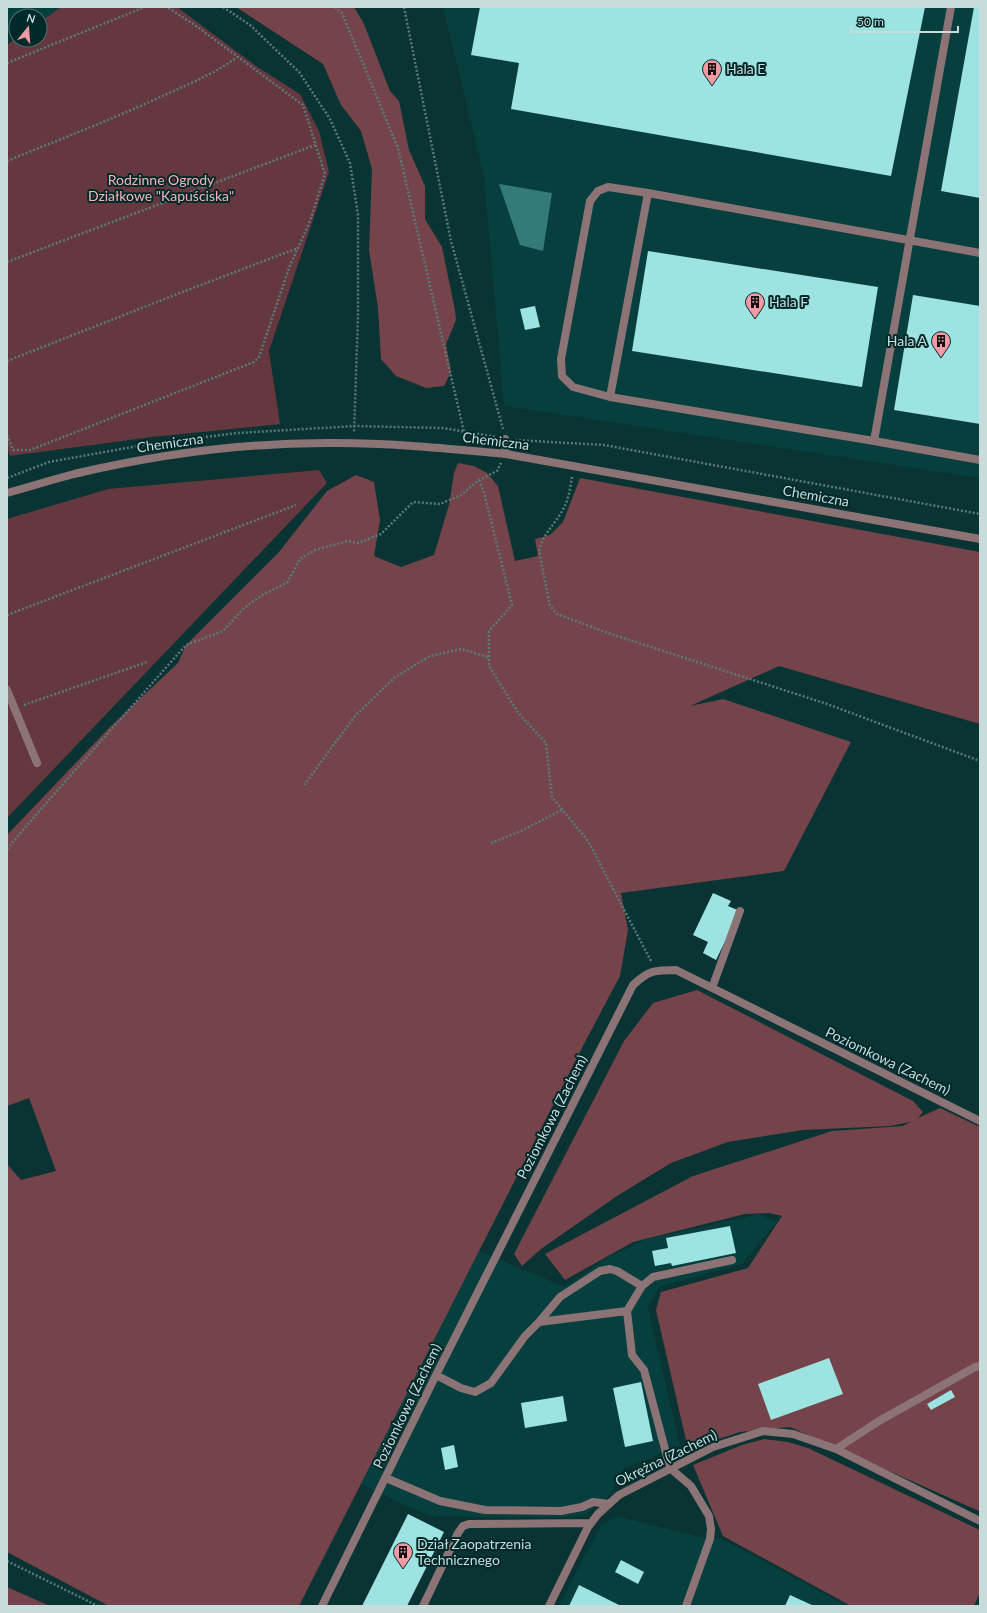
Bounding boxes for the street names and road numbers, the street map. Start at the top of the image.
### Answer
street label: Chemiczna [462,428,530,453]
street label: Chemiczna [135,429,204,456]
street label: Chemiczna [782,481,851,510]
street label: Poziomkowa (Zachem) [823,1023,954,1098]
street label: Poziomkowa (Zachem) [513,1052,590,1182]
street label: Poziomkowa (Zachem) [369,1340,444,1471]
street label: Okrężna (Zachem) [612,1425,720,1490]

